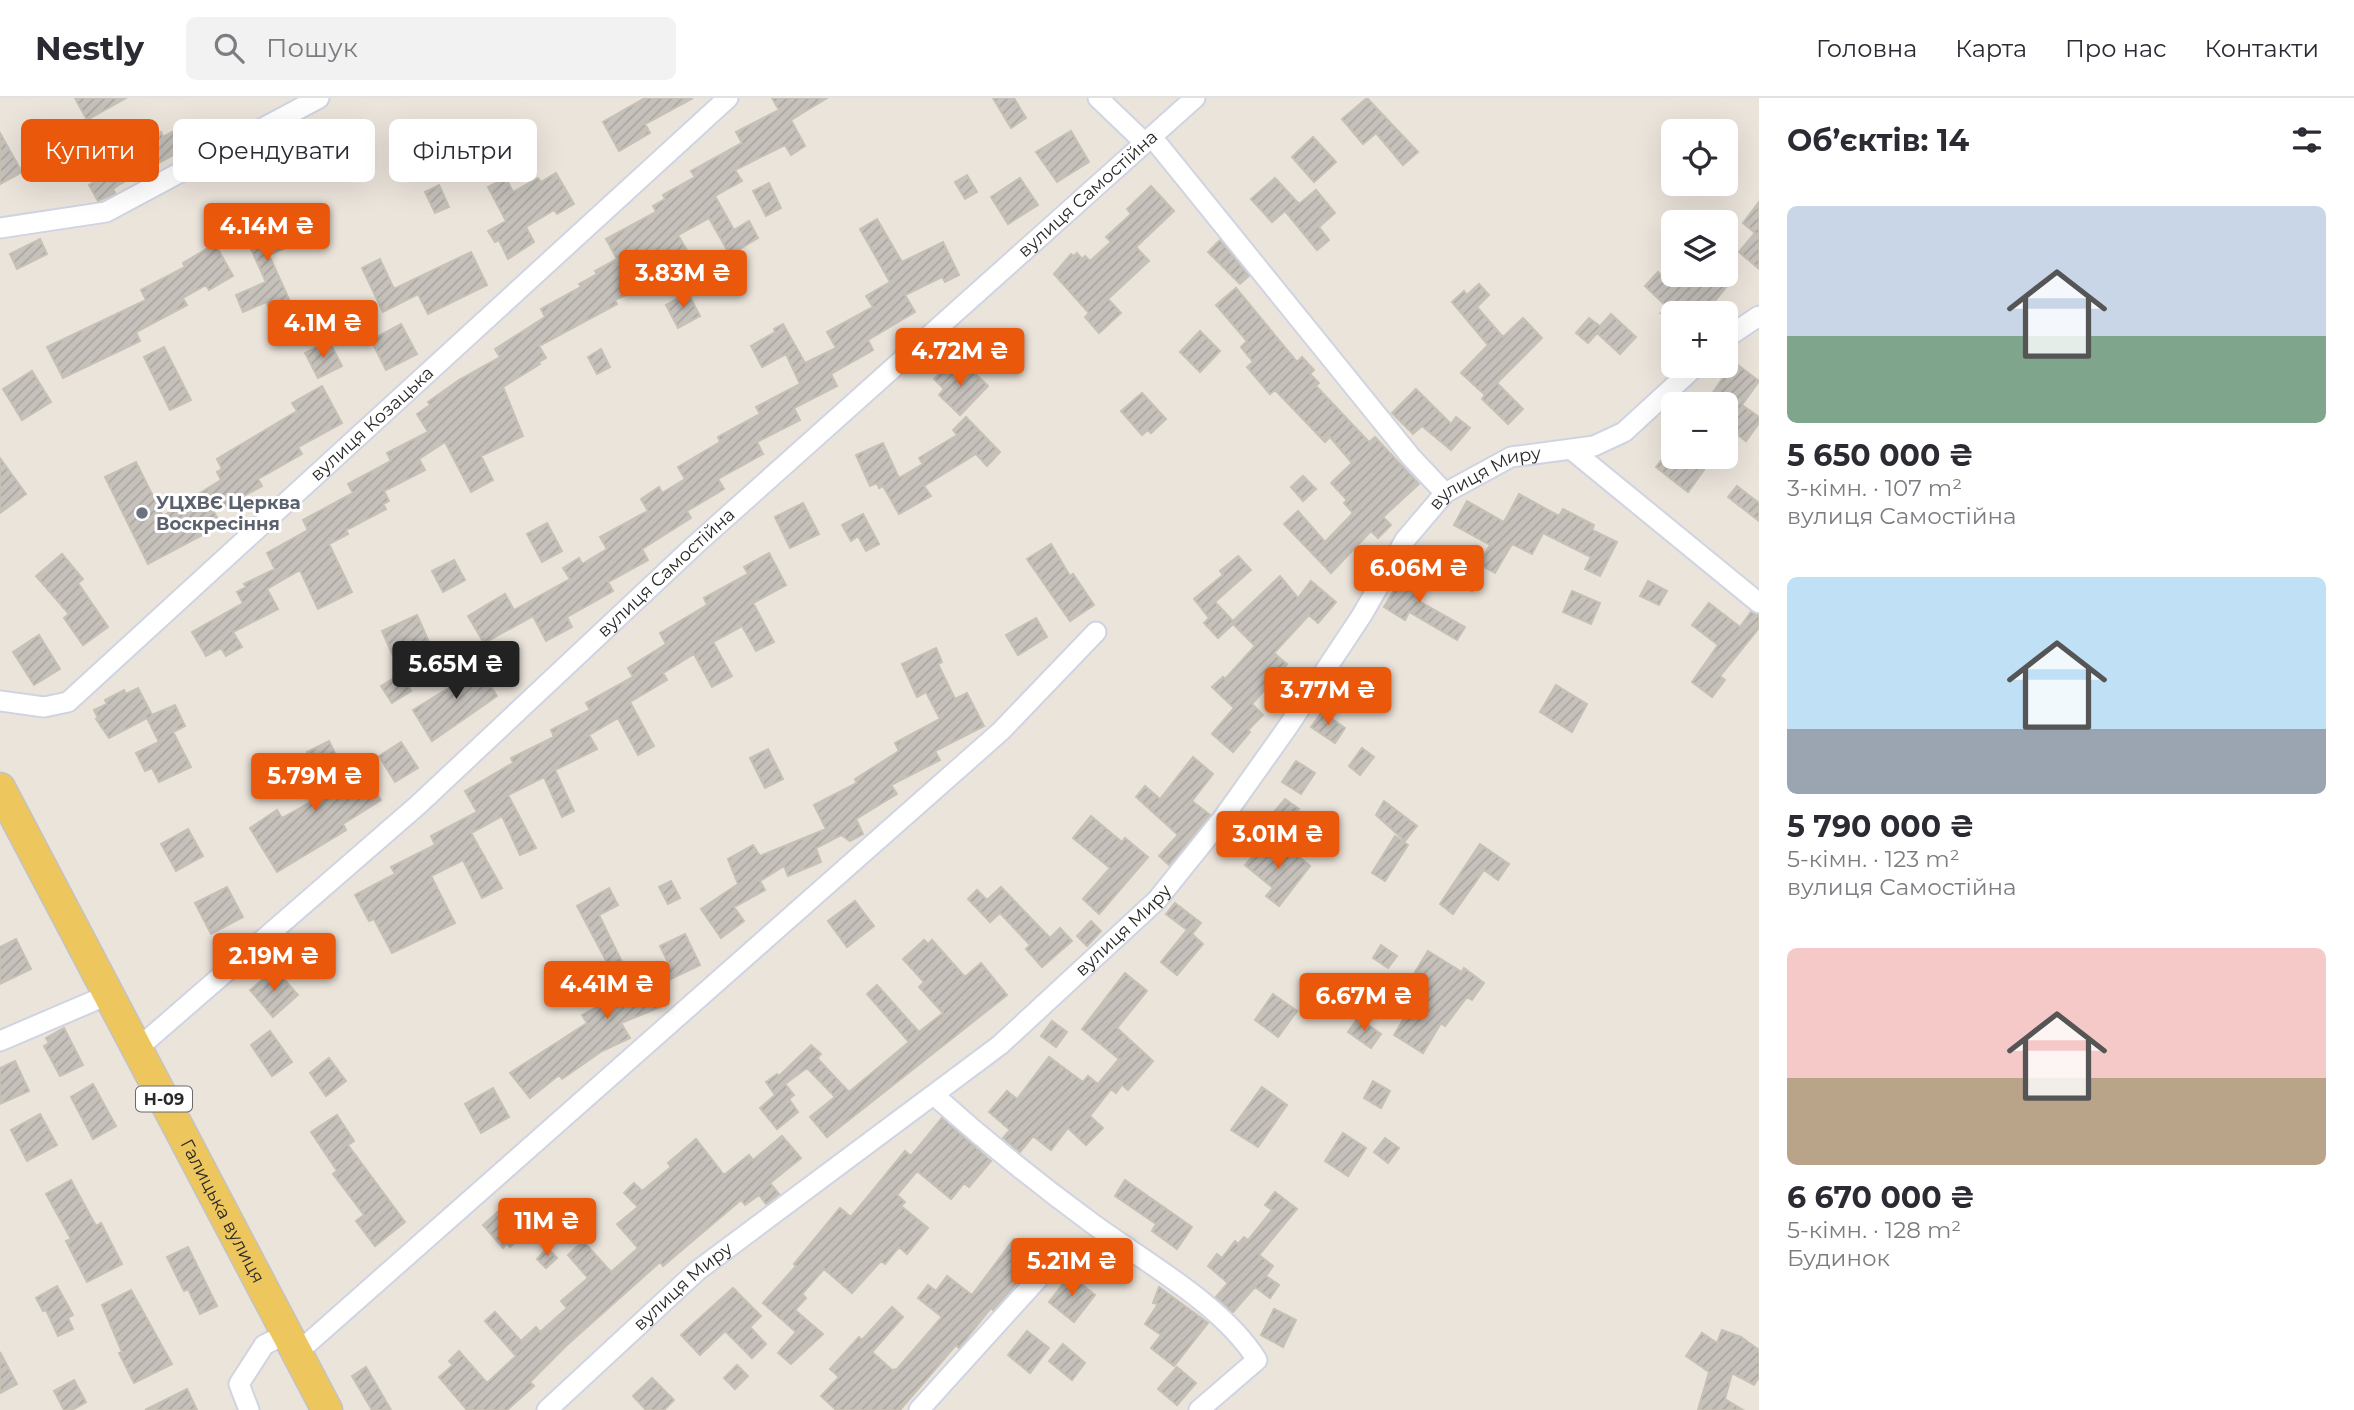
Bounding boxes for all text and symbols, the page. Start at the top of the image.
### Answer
search box [186,17,676,80]
text: Nestly [35,28,144,68]
icon: search [210,29,248,67]
text: Пошук [266,32,358,64]
text: Головна [1816,34,1917,63]
text: Карта [1955,34,2027,63]
text: Про нас [2065,34,2167,63]
text: Контакти [2205,34,2319,63]
chip: Купити [21,119,159,182]
chip: Орендувати [173,119,375,182]
chip: Фільтри [389,119,537,182]
map controls [1661,119,1738,469]
button: locate [1661,119,1738,196]
icon: filters [2288,121,2326,159]
text: Об’єктів: 14 [1787,122,1969,159]
street label: вулиця Самостійна [1014,126,1162,262]
pin: 4.14M ₴ [202,204,332,263]
button: layers [1661,210,1738,287]
text: 4.14M ₴ [220,212,314,240]
pin: 3.83M ₴ [618,250,748,310]
icon: home [1994,251,2120,377]
text: 3.83M ₴ [635,259,731,287]
pin: 4.1M ₴ [266,300,380,360]
button: + [1661,301,1738,378]
text: 4.1M ₴ [284,309,362,337]
pin: 4.72M ₴ [895,328,1025,388]
text: 4.72M ₴ [911,337,1009,365]
street label: вулиця Козацька [306,362,438,486]
button: − [1661,392,1738,469]
text: 5 650 000 ₴ [1787,437,1974,474]
street label: вулиця Миру [1424,442,1542,514]
text: 3-кімн. · 107 m² [1787,474,1962,502]
place label: УЦХВЄ Церква Воскресіння [156,492,301,535]
text: вулиця Самостійна [1787,502,2016,530]
street label: вулиця Самостійна [593,504,740,642]
marker: УЦХВЄ Церква Воскресіння [134,505,150,521]
pin: 6.06M ₴ [1354,546,1484,605]
text: 6.06M ₴ [1370,554,1468,582]
icon: home [1994,622,2120,748]
pin: 5.65M ₴ [391,642,521,701]
text: 5.65M ₴ [408,650,504,678]
pin: 3.77M ₴ [1263,668,1393,727]
text: 3.77M ₴ [1280,676,1376,704]
pin: 5.79M ₴ [250,754,380,813]
text: 5.79M ₴ [267,762,363,790]
text: 5 790 000 ₴ [1787,808,1974,845]
pin: 3.01M ₴ [1213,812,1343,871]
text: 3.01M ₴ [1232,820,1324,848]
text: 5-кімн. · 123 m² [1787,845,1960,873]
text: вулиця Самостійна [1787,873,2016,901]
street label: вулиця Миру [1071,880,1176,981]
pin: 2.19M ₴ [209,934,339,993]
text: 2.19M ₴ [229,942,319,970]
pin: 4.41M ₴ [542,962,672,1021]
text: 4.41M ₴ [560,970,654,998]
pin: 6.67M ₴ [1299,974,1429,1033]
text: 6.67M ₴ [1316,982,1412,1010]
icon: home [1994,993,2120,1119]
road number: Н-09 [136,1086,192,1112]
street label: Галицька вулиця [176,1135,269,1287]
text: 6 670 000 ₴ [1787,1179,1975,1216]
pin: 11M ₴ [498,1198,596,1258]
text: 11M ₴ [514,1207,580,1235]
text: 5-кімн. · 128 m² [1787,1216,1961,1244]
street label: вулиця Миру [629,1237,737,1335]
pin: 5.21M ₴ [1007,1238,1137,1298]
text: Будинок [1787,1244,1890,1272]
text: 5.21M ₴ [1027,1247,1117,1275]

